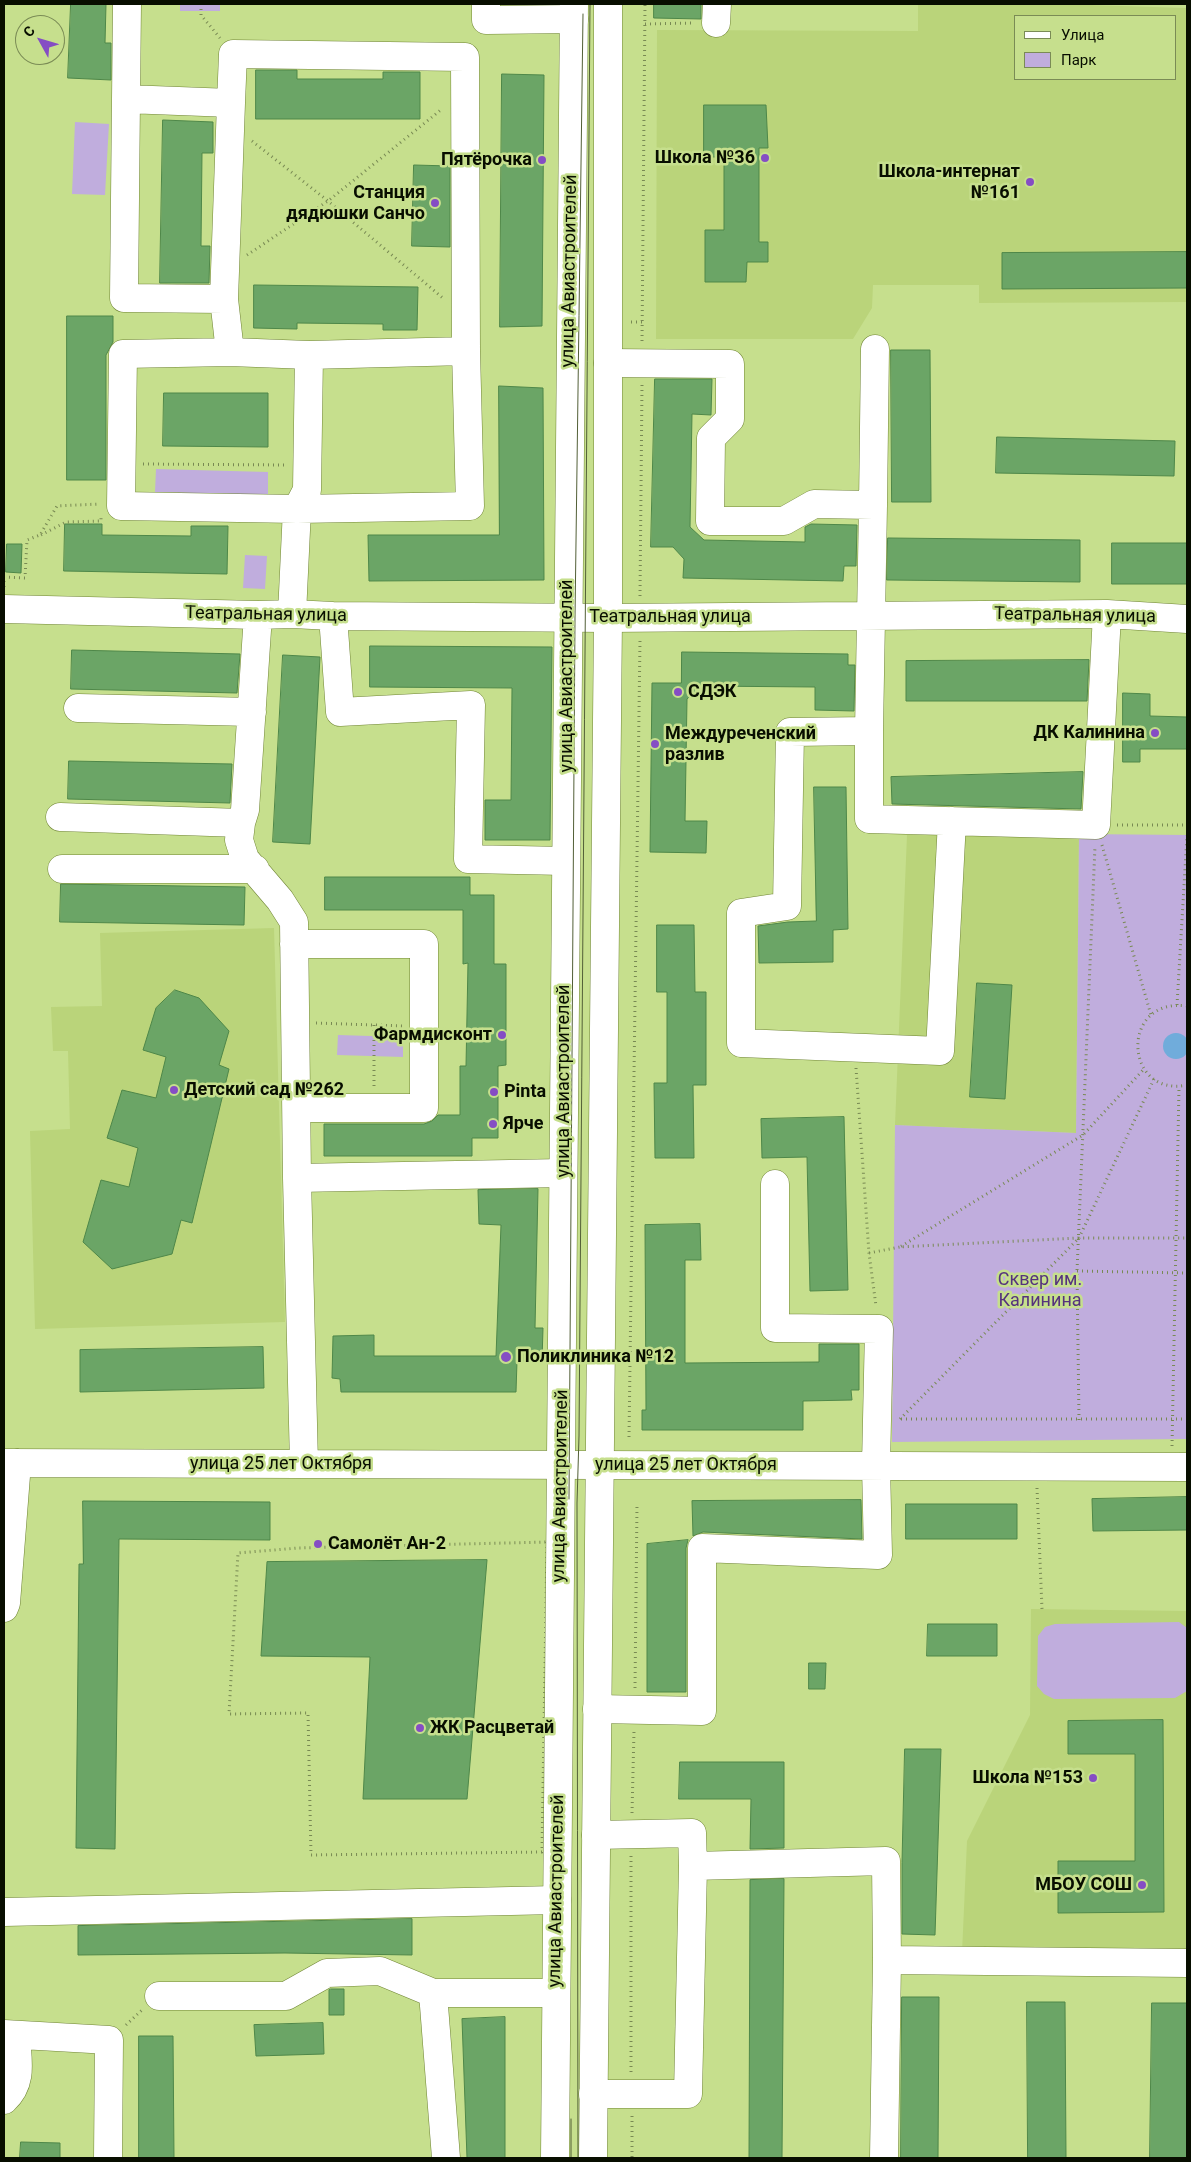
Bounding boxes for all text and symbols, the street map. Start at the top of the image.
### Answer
north arrow [15,15,65,65]
legend [1014,15,1176,80]
text: С [20,23,38,40]
text: Улица [1061,26,1104,44]
text: Парк [1061,51,1096,69]
place label: Школа №36 [655,147,755,169]
place label: Пятёрочка [441,149,532,171]
marker: Школа №36 [759,152,771,164]
marker: Пятёрочка [536,154,548,166]
place label: Школа-интернат №161 [878,161,1020,203]
street label: улица Авиастроителей [558,174,582,368]
marker: Школа-интернат №161 [1024,176,1036,188]
place label: Станция дядюшки Санчо [286,182,425,224]
marker: Станция дядюшки Санчо [429,197,441,209]
street label: улица Авиастроителей [556,580,578,772]
street label: Театральная улица [185,603,347,627]
street label: Театральная улица [994,604,1156,628]
street label: Театральная улица [589,606,751,628]
place label: СДЭК [688,681,736,703]
marker: СДЭК [672,686,684,698]
place label: ДК Калинина [1034,722,1145,744]
place label: Междуреченский разлив [665,723,816,766]
marker: ДК Калинина [1149,727,1161,739]
marker: Междуреченский разлив [649,738,661,750]
street label: улица Авиастроителей [553,985,575,1177]
place label: Фармдисконт [374,1024,492,1046]
marker: Фармдисконт [496,1029,508,1041]
place label: Детский сад №262 [184,1079,344,1101]
place label: Pinta [504,1081,546,1103]
marker: Детский сад №262 [168,1084,180,1096]
marker: Pinta [488,1086,500,1098]
place label: Ярче [503,1113,543,1135]
marker: Ярче [487,1118,499,1130]
park label: Сквер им. Калинина [998,1269,1082,1312]
place label: Поликлиника №12 [517,1346,674,1368]
marker: Поликлиника №12 [499,1350,513,1364]
street label: улица Авиастроителей [549,1389,573,1583]
street label: улица 25 лет Октября [190,1453,372,1475]
street label: улица 25 лет Октября [595,1454,777,1476]
place label: Самолёт Ан-2 [328,1533,446,1555]
marker: Самолёт Ан-2 [312,1538,324,1550]
place label: ЖК Расцветай [430,1717,554,1739]
marker: ЖК Расцветай [414,1722,426,1734]
place label: Школа №153 [972,1767,1083,1789]
marker: Школа №153 [1087,1772,1099,1784]
street label: улица Авиастроителей [545,1794,569,1988]
place label: МБОУ СОШ [1035,1874,1132,1896]
marker: МБОУ СОШ [1136,1879,1148,1891]

